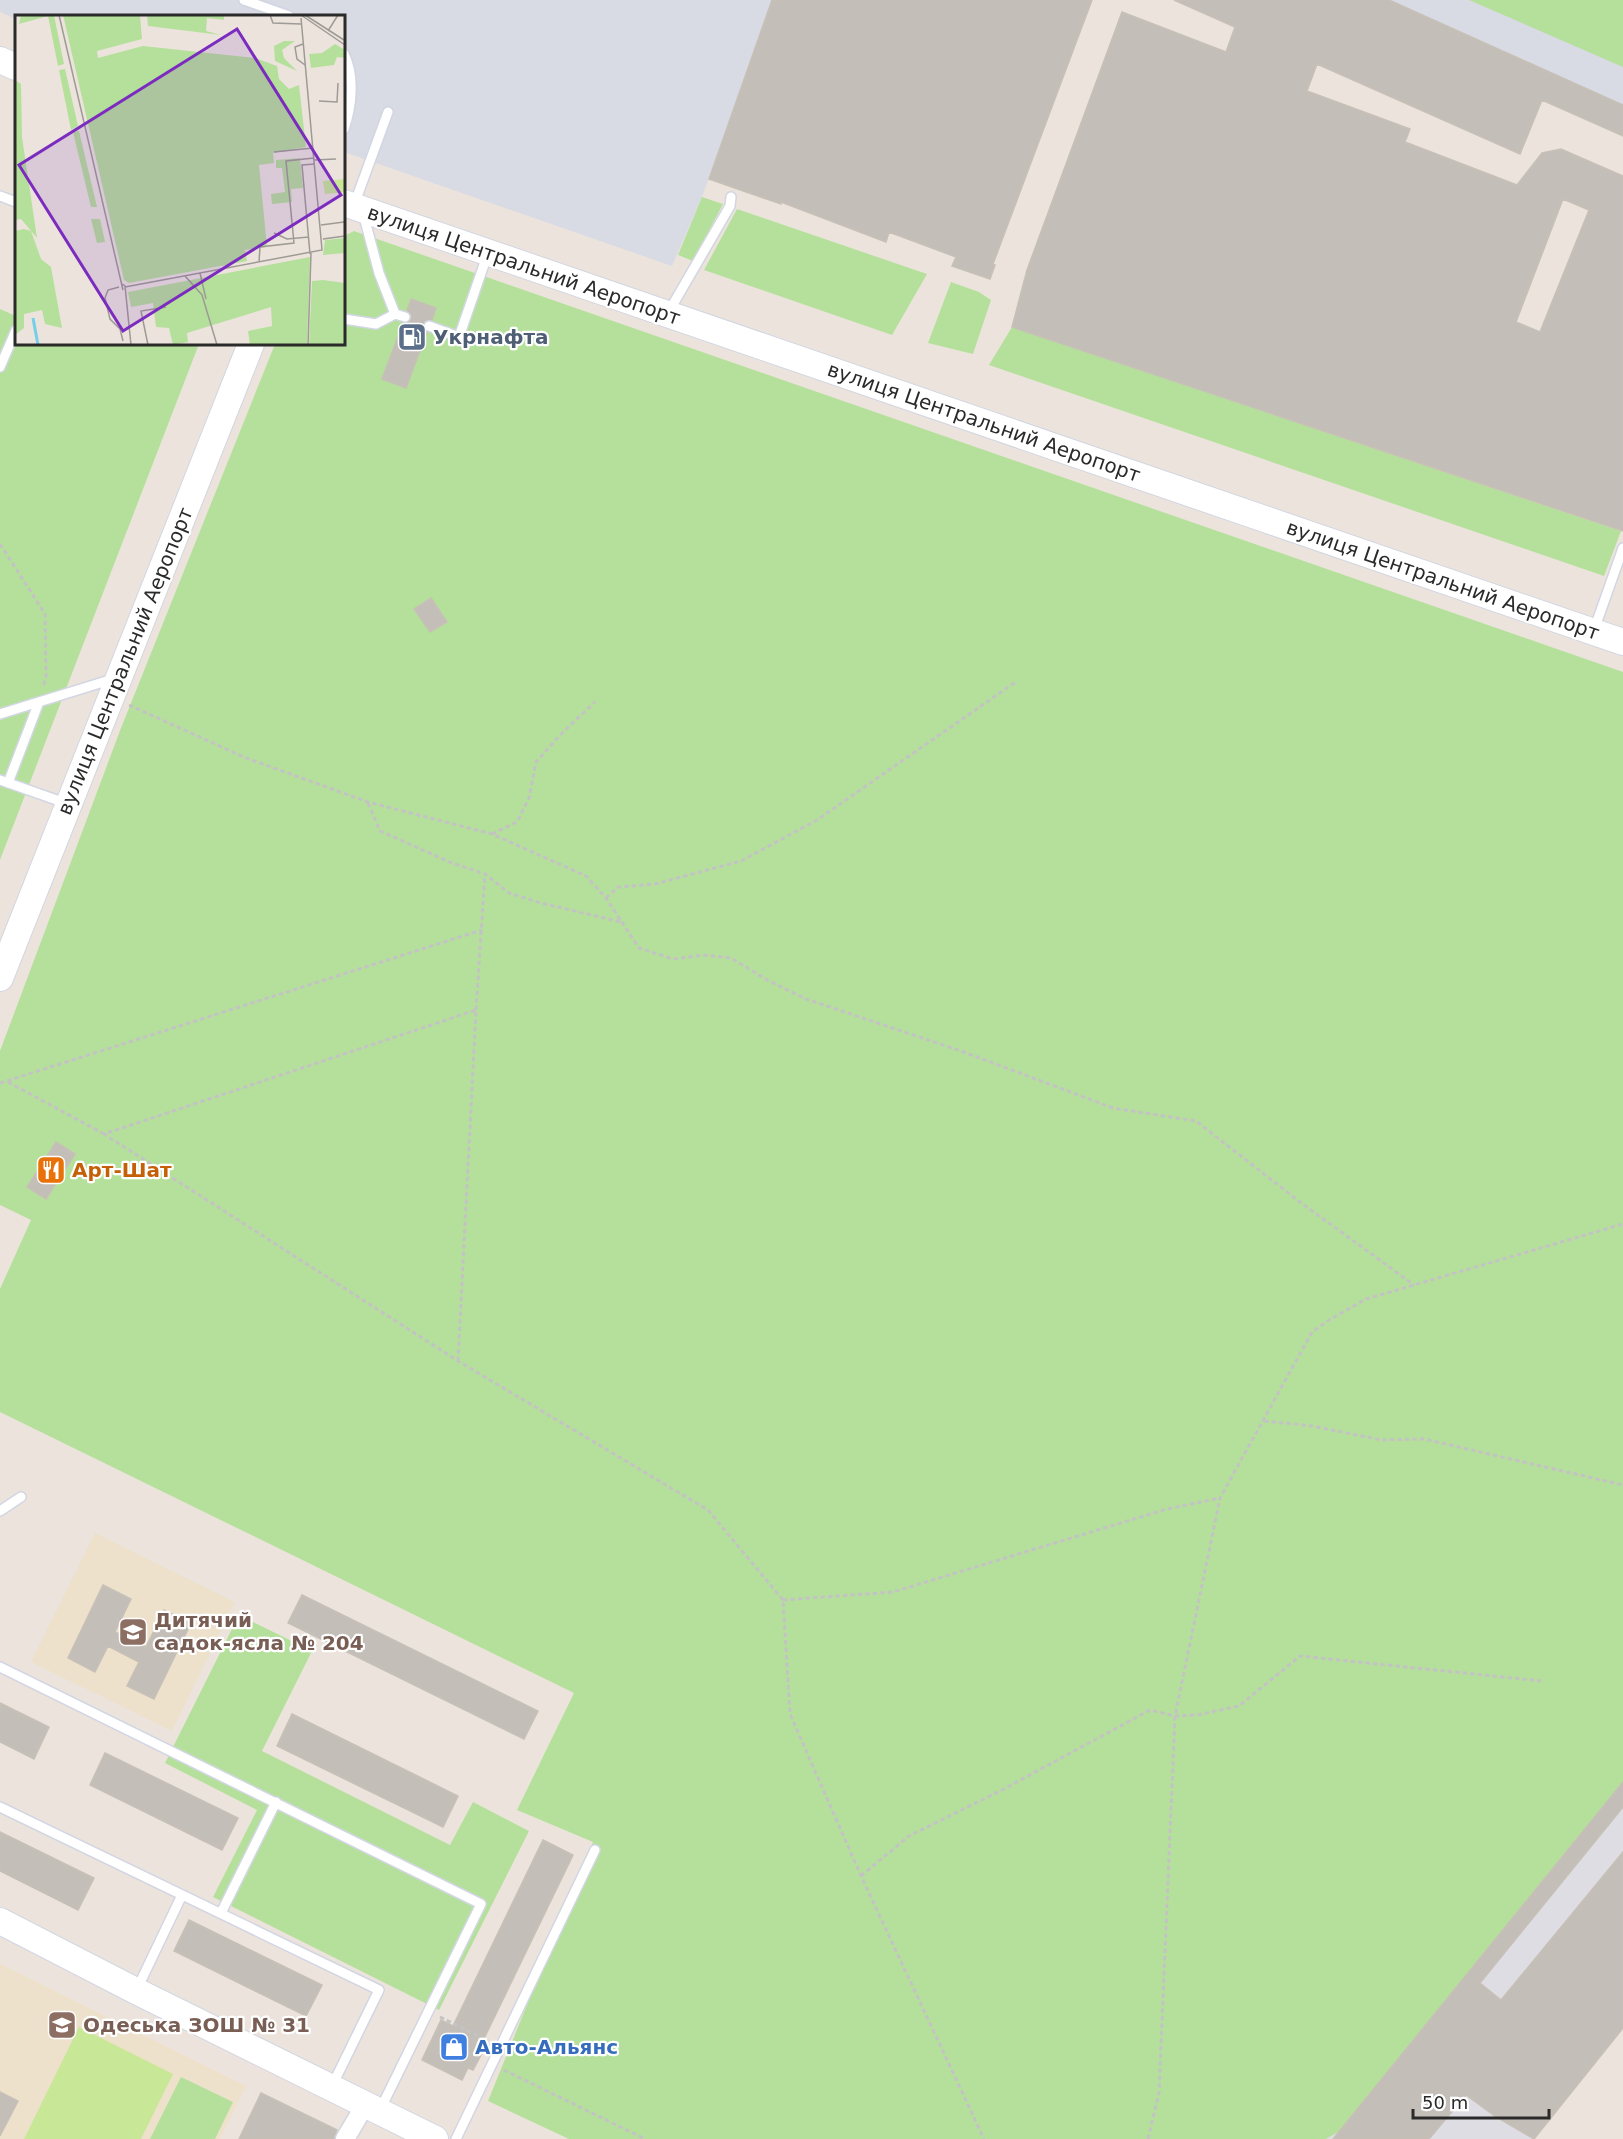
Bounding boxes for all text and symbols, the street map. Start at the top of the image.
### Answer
inset map [15,15,345,345]
street label: вулиця Центральний Аеропорт [364,200,684,330]
fuel station icon: Укрнафта [396,321,428,353]
place label: Укрнафта [433,325,549,349]
street label: вулиця Центральний Аеропорт [824,357,1144,487]
street label: вулиця Центральний Аеропорт [52,503,198,818]
street label: вулиця Центральний Аеропорт [1283,515,1603,645]
restaurant icon: Арт-Шат [35,1154,67,1186]
place label: Арт-Шат [72,1158,172,1182]
place label: Дитячий садок-ясла № 204 [154,1608,364,1655]
school or university icon: Дитячий садок-ясла № 204 [117,1616,149,1648]
school or university icon: Одеська ЗОШ № 31 [46,2009,78,2041]
place label: Одеська ЗОШ № 31 [83,2013,310,2037]
shop icon: Авто-Альянс [438,2031,470,2063]
place label: Авто-Альянс [475,2035,618,2059]
scale bar [1413,2082,1550,2120]
text: 50 m [1422,2092,1468,2113]

